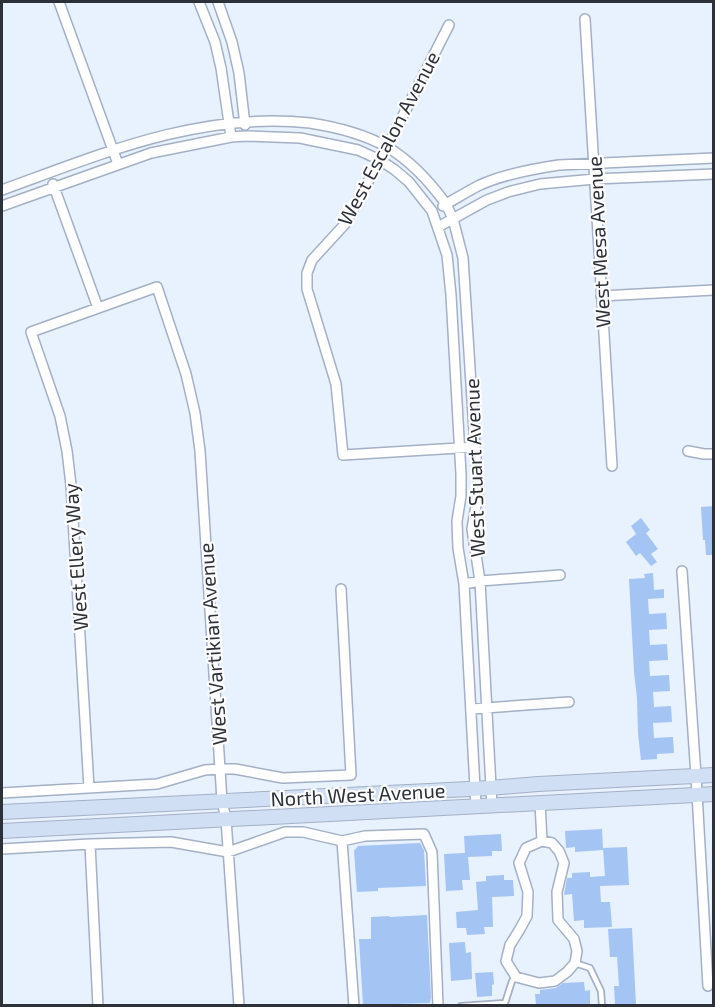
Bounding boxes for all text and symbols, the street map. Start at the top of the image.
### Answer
street label: West Escalon Avenue [332,47,444,229]
street label: West Mesa Avenue [582,155,614,329]
street label: West Stuart Avenue [459,378,489,558]
street label: West Ellery Way [58,482,92,632]
street label: West Vartikian Avenue [193,542,231,746]
street label: North West Avenue [270,777,446,811]

